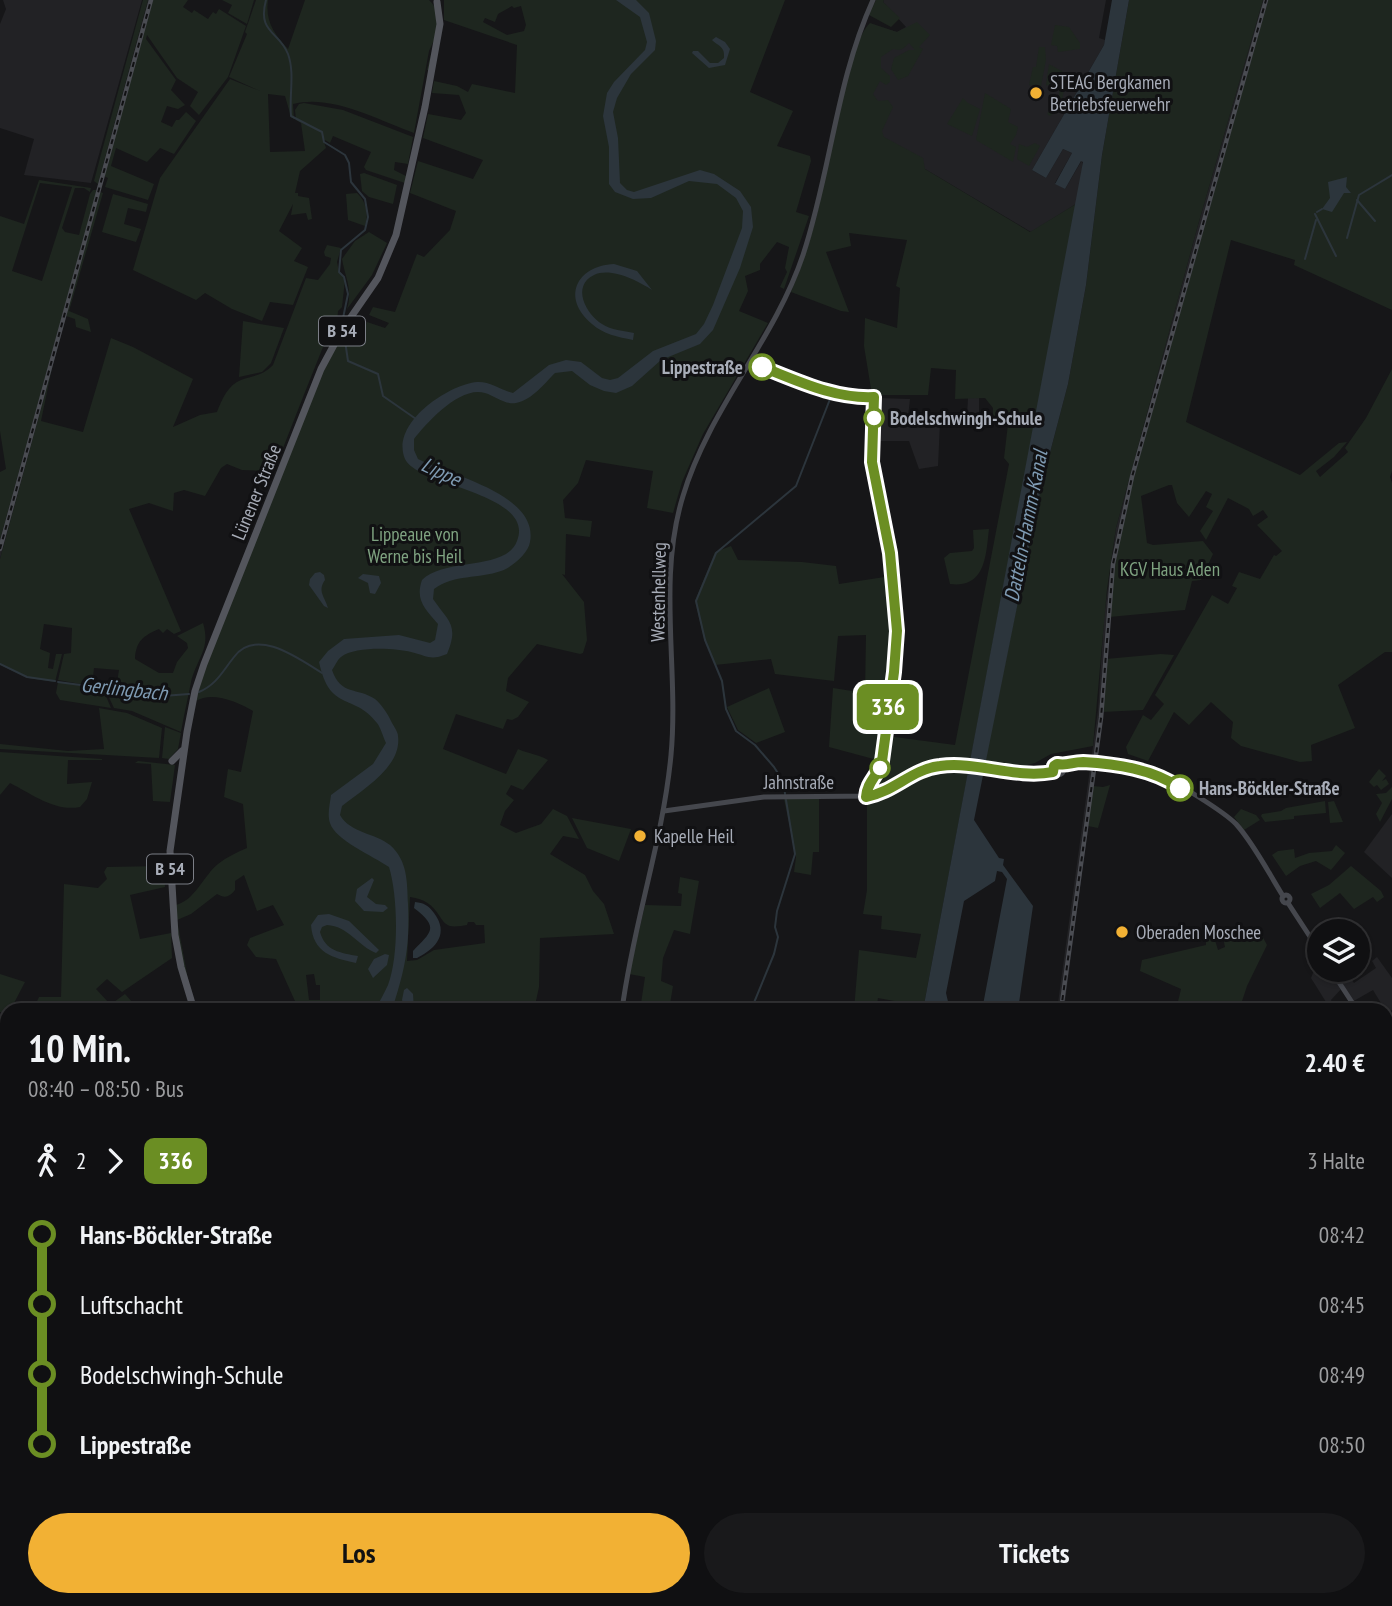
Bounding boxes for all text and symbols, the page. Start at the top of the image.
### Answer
place label: STEAG Bergkamen Betriebsfeuerwehr [1050,70,1171,116]
marker: STEAG Bergkamen Betriebsfeuerwehr [1028,85,1044,101]
road number: B 54 [319,316,365,346]
marker: Lippestraße [749,354,775,380]
place label: Lippestraße [662,355,743,379]
place label: Bodelschwingh-Schule [890,406,1042,430]
marker: Bodelschwingh-Schule [864,408,884,428]
street label: Lünener Straße [226,441,286,543]
water label: Datteln-Hamm-Kanal [998,446,1054,604]
water label: Lippe [417,451,466,493]
park label: Lippeaue von Werne bis Heil [368,522,463,568]
street label: Westenhellweg [645,542,671,642]
park label: KGV Haus Aden [1120,557,1220,581]
water label: Gerlingbach [80,671,170,707]
line badge: 336 [848,684,928,730]
text: 336 [871,691,905,722]
unlabelled marker [870,758,890,778]
street label: Jahnstraße [763,770,834,794]
marker: Hans-Böckler-Straße [1167,775,1193,801]
place label: Hans-Böckler-Straße [1199,776,1340,800]
place label: Kapelle Heil [654,824,735,848]
marker: Kapelle Heil [632,828,648,844]
road number: B 54 [147,854,193,884]
map controls [1307,919,1370,982]
button: layers [1307,919,1370,982]
place label: Oberaden Moschee [1136,920,1261,944]
marker: Oberaden Moschee [1114,924,1130,940]
text: 10 Min. [28,1023,131,1072]
text: 2.40 € [1304,1046,1365,1079]
text: 08:40 – 08:50 · Bus [28,1074,184,1103]
icon: walk [28,1142,66,1180]
icon: forward [96,1142,134,1180]
text: 336 [158,1145,193,1176]
text: 2 [76,1146,86,1175]
text: 3 Halte [1307,1146,1365,1175]
text: Hans-Böckler-Straße [80,1218,272,1251]
text: 08:42 [1319,1220,1365,1249]
text: Luftschacht [80,1288,183,1321]
text: 08:45 [1319,1290,1365,1319]
text: Bodelschwingh-Schule [80,1358,284,1391]
text: 08:49 [1319,1360,1365,1389]
text: Lippestraße [80,1428,191,1461]
text: 08:50 [1319,1430,1365,1459]
button: Los [28,1513,690,1593]
button: Tickets [704,1513,1365,1593]

